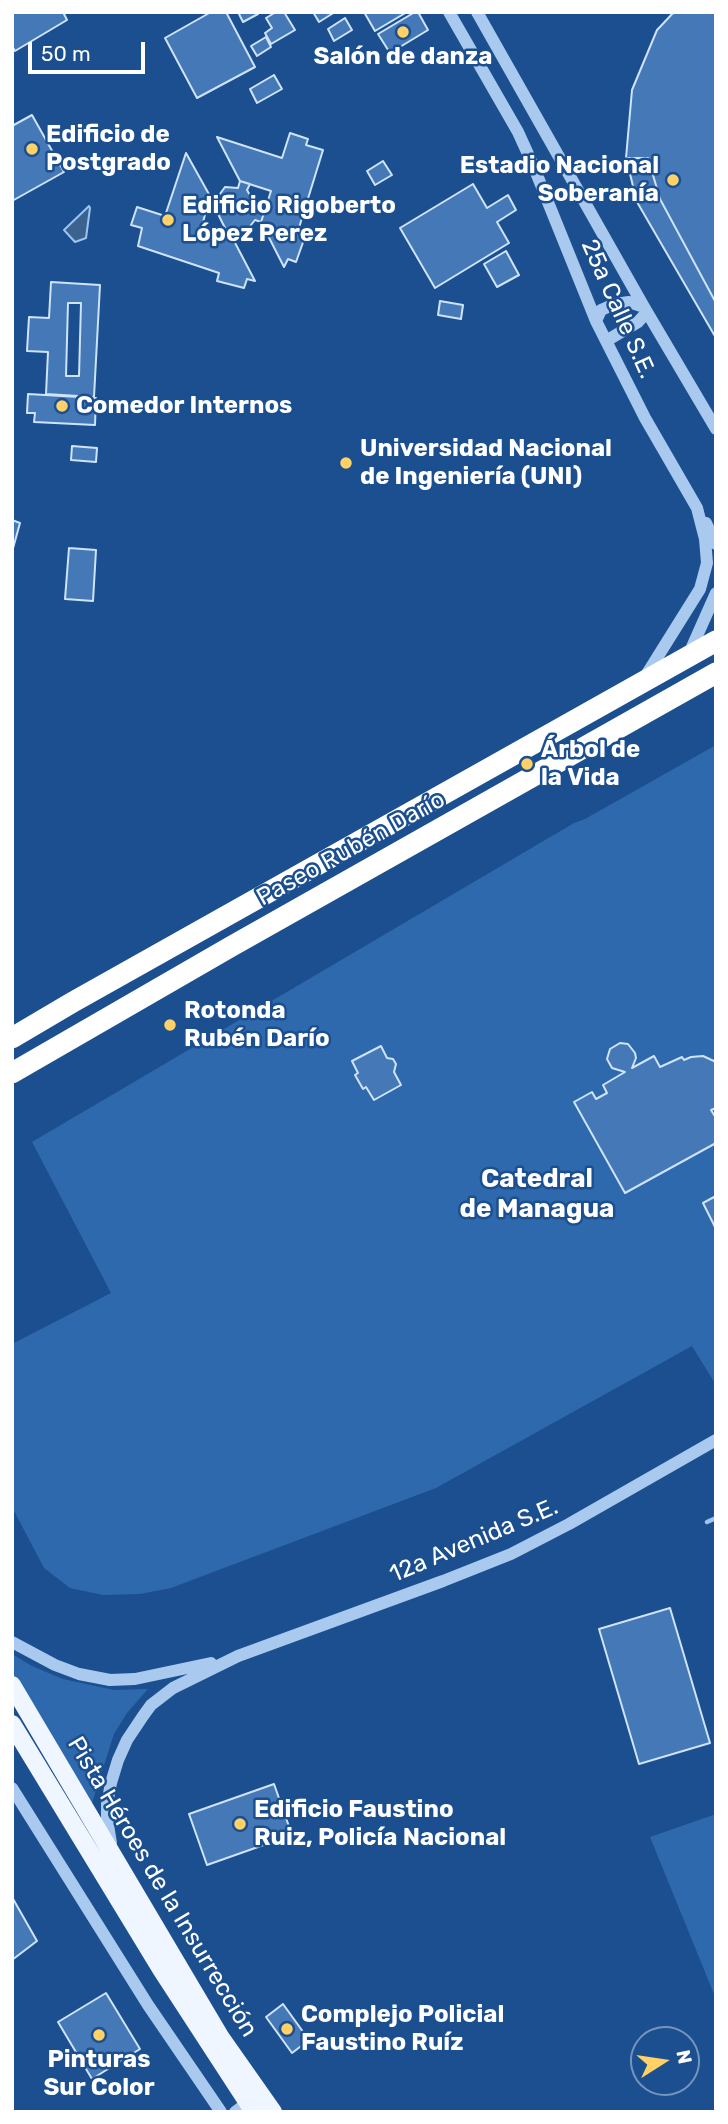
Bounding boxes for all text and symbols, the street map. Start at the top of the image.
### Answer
marker: Salón de danza [395,24,411,40]
scale bar [32,28,149,72]
text: 50 m [41,41,91,66]
place label: Salón de danza [314,43,492,71]
place label: Edificio de Postgrado [46,121,171,177]
marker: Edificio de Postgrado [24,141,40,157]
place label: Estadio Nacional Soberanía [460,152,659,208]
marker: Estadio Nacional Soberanía [665,172,681,188]
place label: Edificio Rigoberto López Perez [182,192,396,248]
marker: Edificio Rigoberto López Perez [160,212,176,228]
street label: 25a Calle S.E. [575,235,661,383]
place label: Comedor Internos [76,392,292,420]
marker: Comedor Internos [54,398,70,414]
place label: Universidad Nacional de Ingeniería (UNI) [360,435,612,491]
marker: Universidad Nacional de Ingeniería (UNI) [338,455,354,471]
place label: Árbol de la Vida [541,736,640,792]
marker: Árbol de la Vida [519,756,535,772]
street label: Paseo Rubén Darío [252,785,450,913]
place label: Rotonda Rubén Darío [184,997,330,1053]
marker: Rotonda Rubén Darío [162,1017,178,1033]
district label: Catedral de Managua [460,1163,614,1224]
street label: 12a Avenida S.E. [385,1493,563,1589]
street label: Pista Héroes de la Insurrección [61,1732,263,2042]
place label: Edificio Faustino Ruiz, Policía Nacional [254,1796,506,1852]
marker: Edificio Faustino Ruiz, Policía Nacional [232,1816,248,1832]
place label: Complejo Policial Faustino Ruíz [301,2001,504,2057]
marker: Complejo Policial Faustino Ruíz [279,2021,295,2037]
north arrow [630,2026,700,2096]
marker: Pinturas Sur Color [91,2027,107,2043]
place label: Pinturas Sur Color [43,2046,155,2102]
text: N [671,2048,697,2066]

